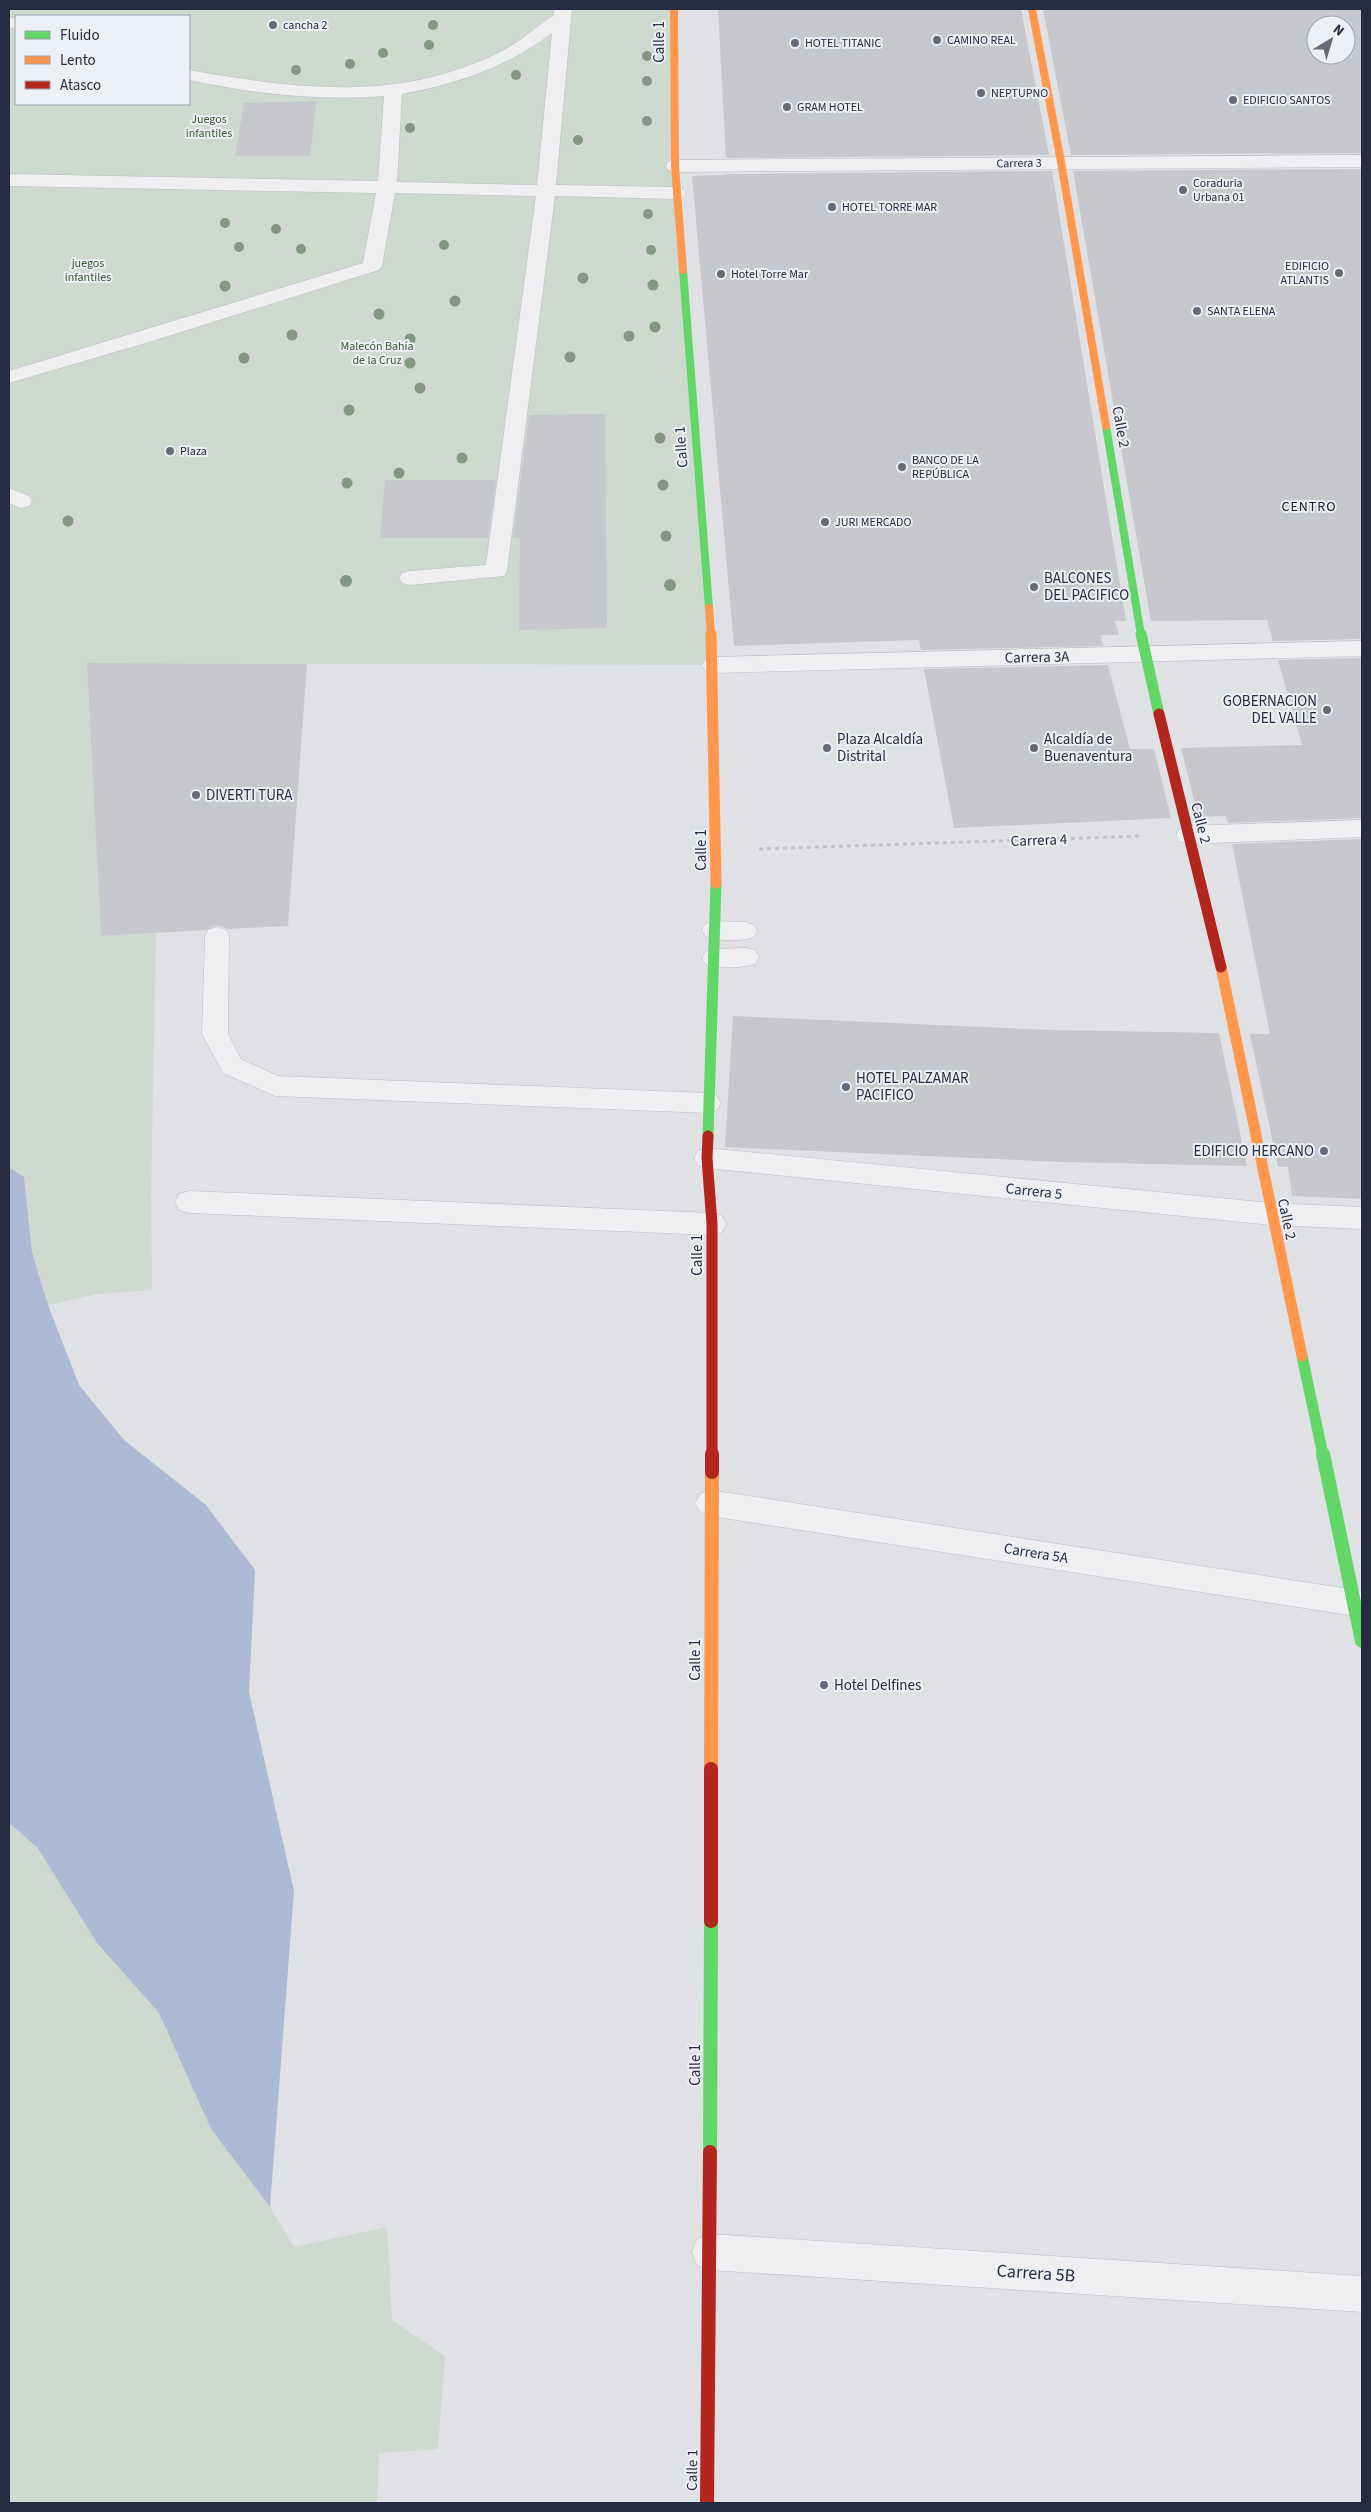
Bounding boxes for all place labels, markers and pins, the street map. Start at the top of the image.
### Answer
place label: cancha 2 [283,17,327,34]
marker: cancha 2 [267,19,279,31]
place label: CAMINO REAL [947,32,1016,49]
marker: CAMINO REAL [931,34,943,46]
place label: HOTEL TITANIC [805,35,881,52]
marker: HOTEL TITANIC [789,37,801,49]
place label: NEPTUPNO [991,85,1048,102]
marker: NEPTUPNO [975,87,987,99]
place label: EDIFICIO SANTOS [1243,92,1331,109]
marker: EDIFICIO SANTOS [1227,94,1239,106]
place label: GRAM HOTEL [797,99,863,116]
marker: GRAM HOTEL [781,101,793,113]
place label: Coraduria Urbana 01 [1193,175,1244,206]
marker: Coraduria Urbana 01 [1177,184,1189,196]
place label: HOTEL TORRE MAR [842,199,937,216]
marker: HOTEL TORRE MAR [826,201,838,213]
place label: EDIFICIO ATLANTIS [1281,258,1329,289]
place label: Hotel Torre Mar [731,266,809,283]
marker: EDIFICIO ATLANTIS [1333,267,1345,279]
marker: Hotel Torre Mar [715,268,727,280]
place label: SANTA ELENA [1207,303,1276,320]
marker: SANTA ELENA [1191,305,1203,317]
place label: Plaza [180,443,207,460]
marker: Plaza [164,445,176,457]
place label: BANCO DE LA REPÚBLICA [912,452,979,483]
marker: BANCO DE LA REPÚBLICA [896,461,908,473]
place label: JURI MERCADO [835,514,911,531]
marker: JURI MERCADO [819,516,831,528]
place label: BALCONES DEL PACIFICO [1044,568,1129,606]
marker: BALCONES DEL PACIFICO [1028,581,1040,593]
place label: GOBERNACION DEL VALLE [1223,691,1317,729]
marker: GOBERNACION DEL VALLE [1321,704,1333,716]
place label: Plaza Alcaldía Distrital [837,729,923,767]
place label: Alcaldía de Buenaventura [1044,729,1132,767]
marker: Plaza Alcaldía Distrital [821,742,833,754]
marker: Alcaldía de Buenaventura [1028,742,1040,754]
place label: DIVERTI TURA [206,785,293,806]
marker: DIVERTI TURA [190,789,202,801]
place label: HOTEL PALZAMAR PACIFICO [856,1068,969,1106]
marker: HOTEL PALZAMAR PACIFICO [840,1081,852,1093]
place label: EDIFICIO HERCANO [1194,1141,1314,1162]
marker: EDIFICIO HERCANO [1318,1145,1330,1157]
place label: Hotel Delfines [834,1675,921,1696]
marker: Hotel Delfines [818,1679,830,1691]

